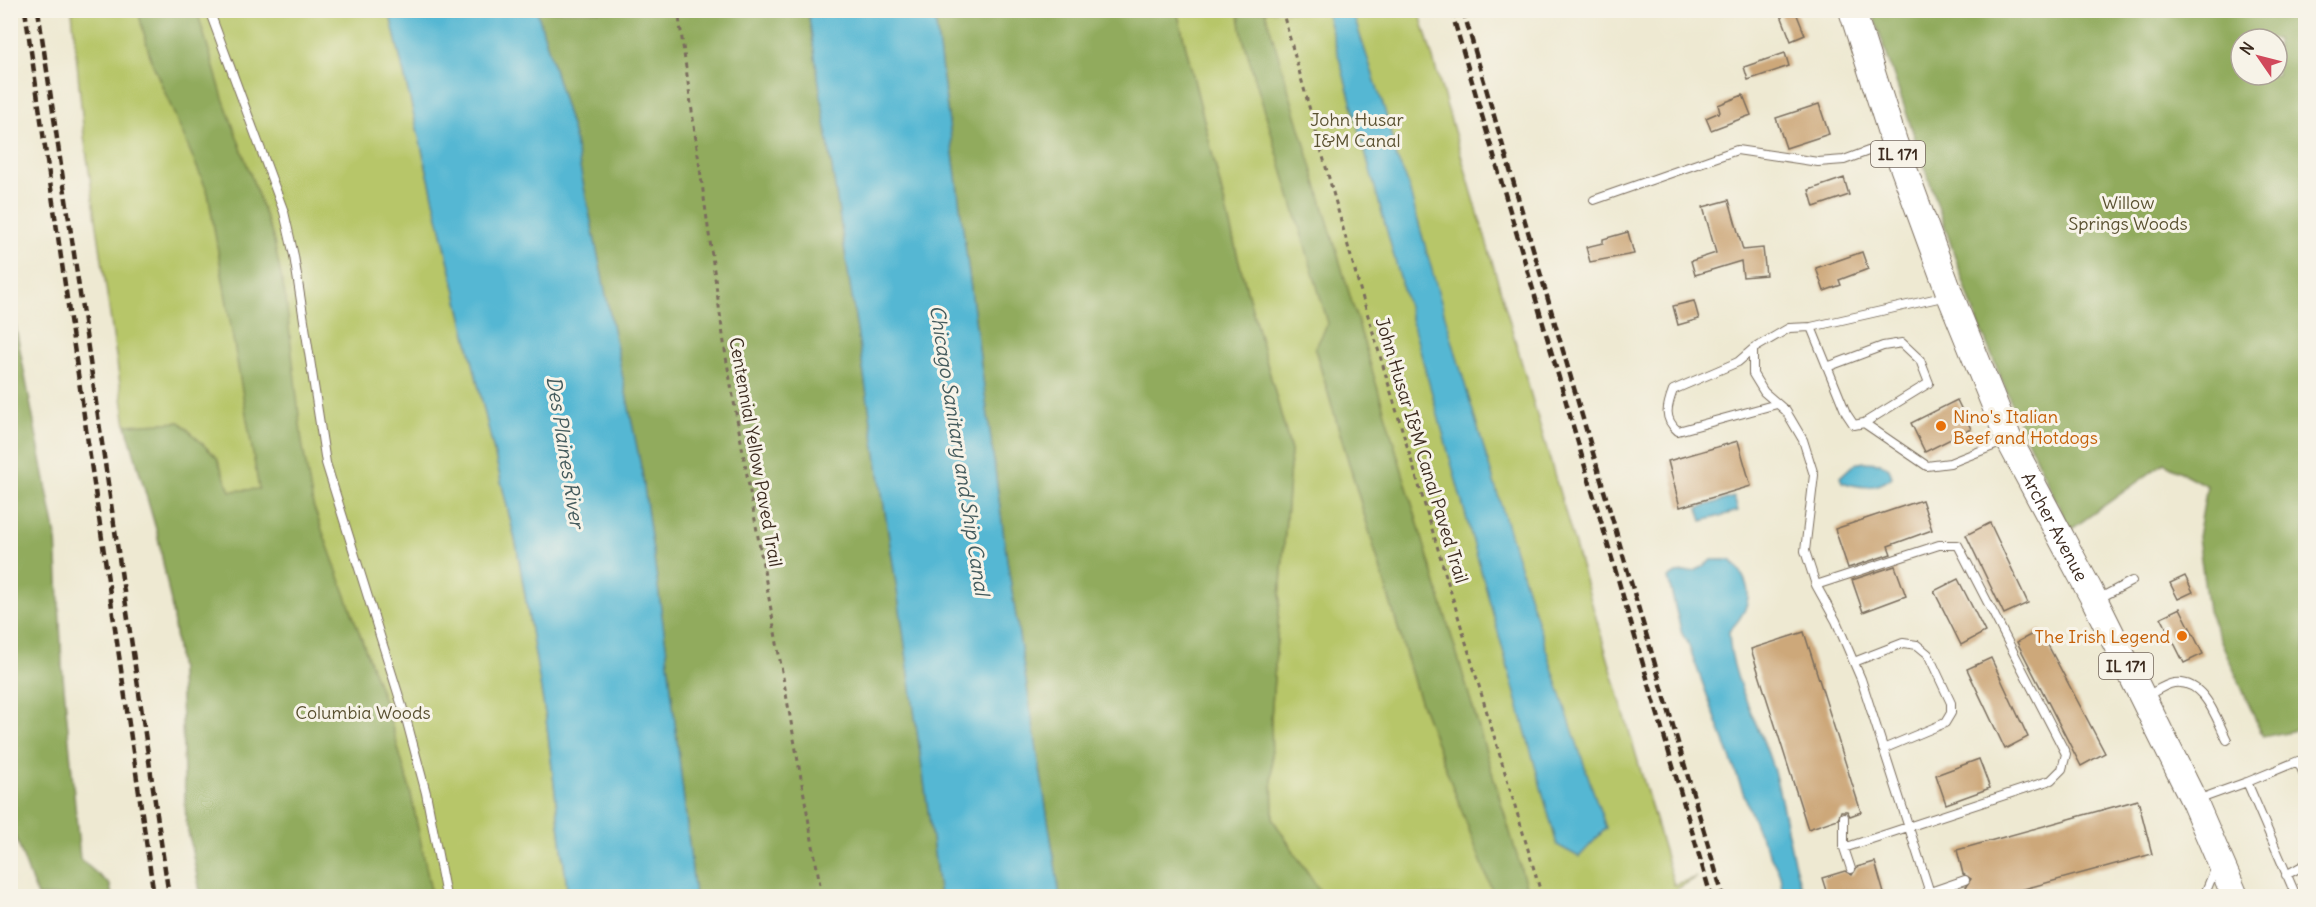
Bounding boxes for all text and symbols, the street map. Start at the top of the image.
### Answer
north arrow [2229,27,2289,87]
text: N [2235,38,2258,59]
park label: John Husar I&M Canal [1310,108,1404,152]
road number: IL 171 [1871,141,1925,167]
park label: Willow Springs Woods [2068,191,2188,235]
water label: Chicago Sanitary and Ship Canal [925,303,996,599]
street label: John Husar I&M Canal Paved Trail [1371,314,1473,586]
street label: Centennial Yellow Paved Trail [724,335,788,569]
water label: Des Plaines River [542,374,591,532]
place label: Nino's Italian Beef and Hotdogs [1953,405,2098,449]
marker: Nino's Italian Beef and Hotdogs [1934,419,1948,433]
street label: Archer Avenue [2017,468,2094,585]
place label: The Irish Legend [2035,625,2170,648]
marker: The Irish Legend [2175,629,2189,643]
road number: IL 171 [2099,653,2153,679]
park label: Columbia Woods [295,701,431,724]

